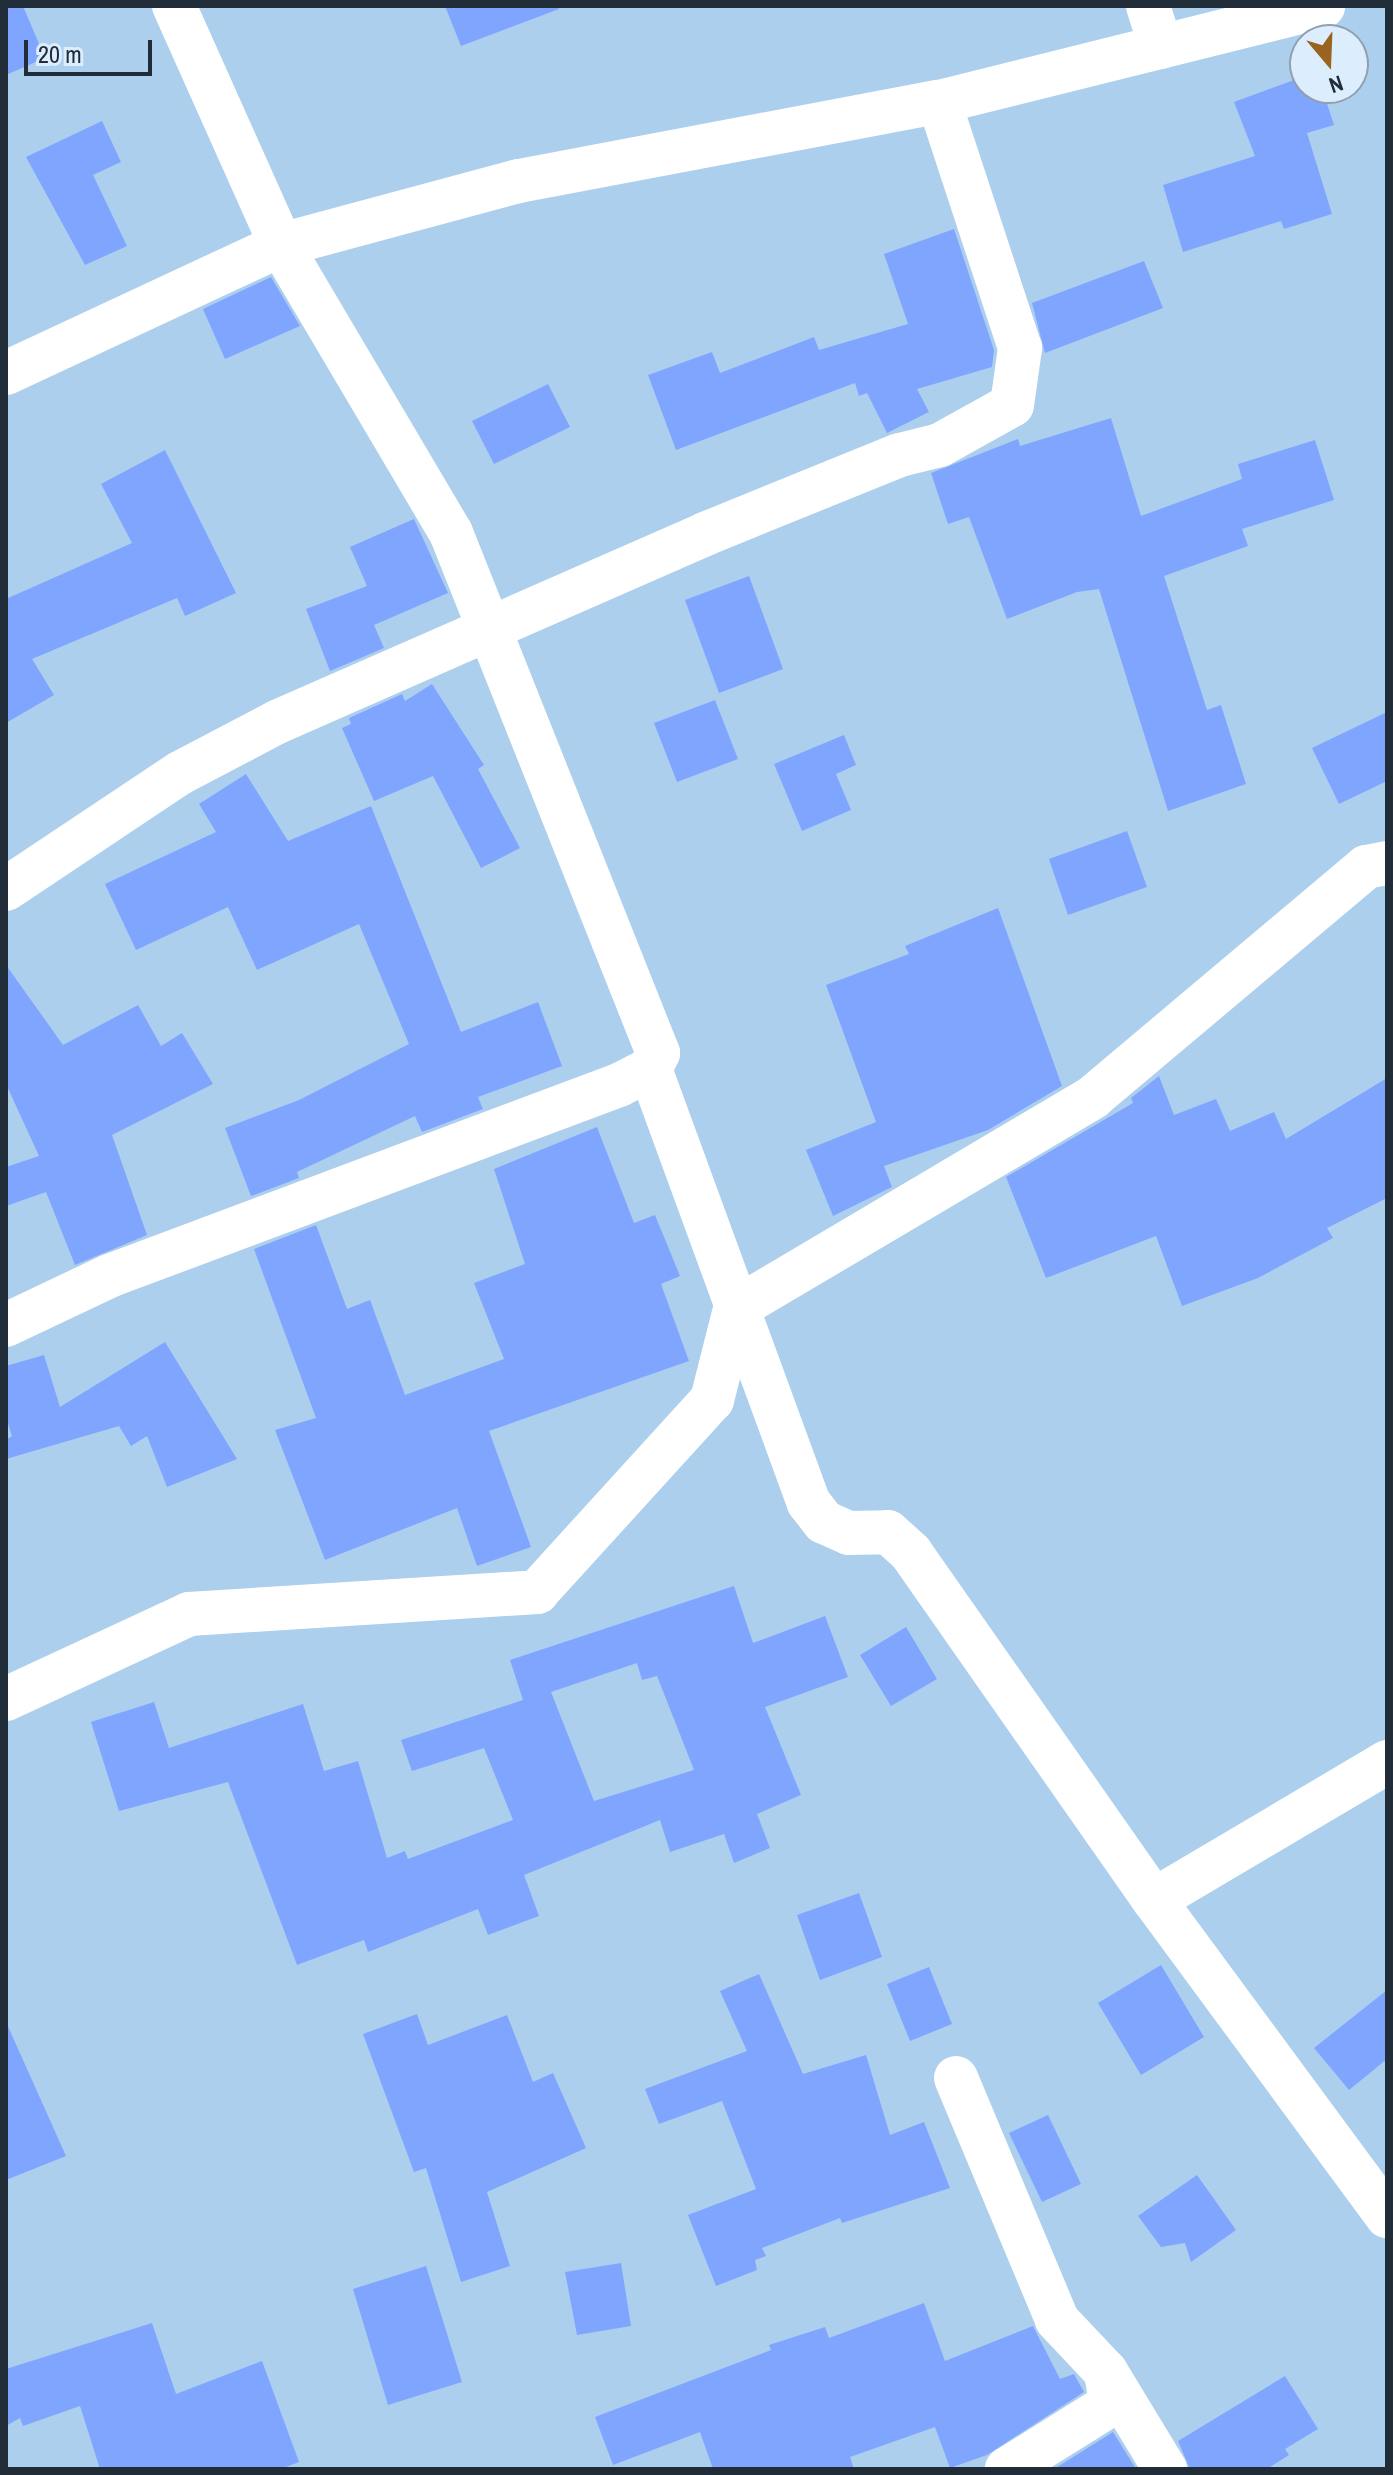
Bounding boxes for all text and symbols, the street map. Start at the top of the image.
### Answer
scale bar [28,24,156,74]
north arrow [1289,24,1369,104]
text: 20 m [38,38,82,70]
text: N [1325,68,1347,101]

